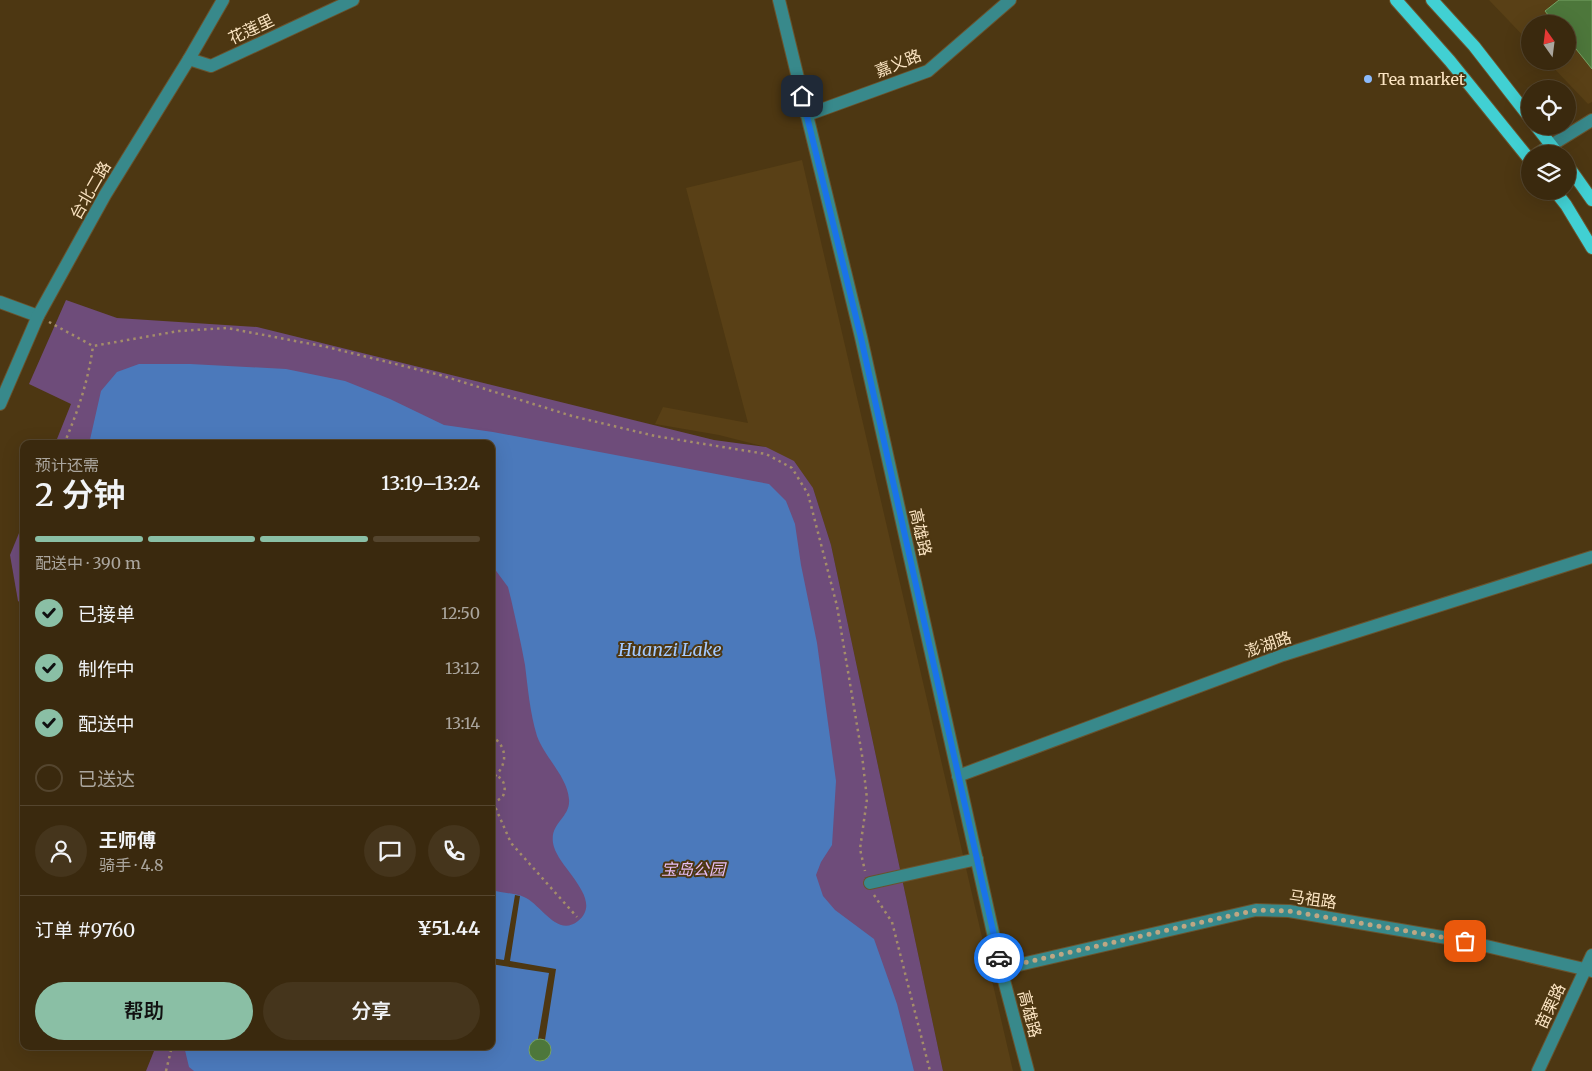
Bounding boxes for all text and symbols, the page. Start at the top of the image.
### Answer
street label: 花莲里 [225,10,277,48]
north arrow [1521,15,1576,70]
map controls [1521,15,1576,200]
street label: 嘉义路 [872,45,924,81]
place label: Tea market [1378,69,1466,89]
marker: Tea market [1362,73,1374,85]
pin [781,75,823,117]
button: locate [1521,80,1576,135]
icon: home [788,82,816,110]
button: layers [1521,145,1576,200]
street label: 台北二路 [65,157,115,223]
text: 预计还需 [35,455,99,475]
text: 13:19–13:24 [381,471,480,495]
text: 2 分钟 [35,475,126,515]
street label: 高雄路 [906,506,936,558]
text: 配送中 · 390 m [35,553,141,573]
icon: check [35,599,63,627]
text: 已接单 [78,602,135,626]
text: 12:50 [441,603,480,623]
street label: 澎湖路 [1242,627,1294,661]
water label: Huanzi Lake [617,638,722,661]
icon: check [35,654,63,682]
text: 制作中 [78,657,135,681]
text: 13:12 [445,658,480,678]
icon: check [35,709,63,737]
text: 配送中 [78,712,135,736]
text: 13:14 [445,713,480,733]
text: 已送达 [78,767,135,791]
button: person [35,825,87,877]
button: chat [364,825,416,877]
button: phone [428,825,480,877]
text: 王师傅 [99,828,156,852]
text: 骑手 · 4.8 [99,855,164,875]
park label: 宝岛公园 [661,859,727,879]
street label: 马祖路 [1288,886,1338,912]
text: ¥51.44 [417,916,480,940]
text: 订单 #9760 [35,918,135,942]
pin [1444,920,1486,962]
icon: bag [1451,927,1479,955]
courier [974,933,1024,983]
icon: car [985,944,1013,972]
street label: 苗栗路 [1531,980,1569,1032]
button: 帮助 [35,982,253,1040]
button: 分享 [263,982,480,1040]
street label: 高雄路 [1014,988,1046,1040]

